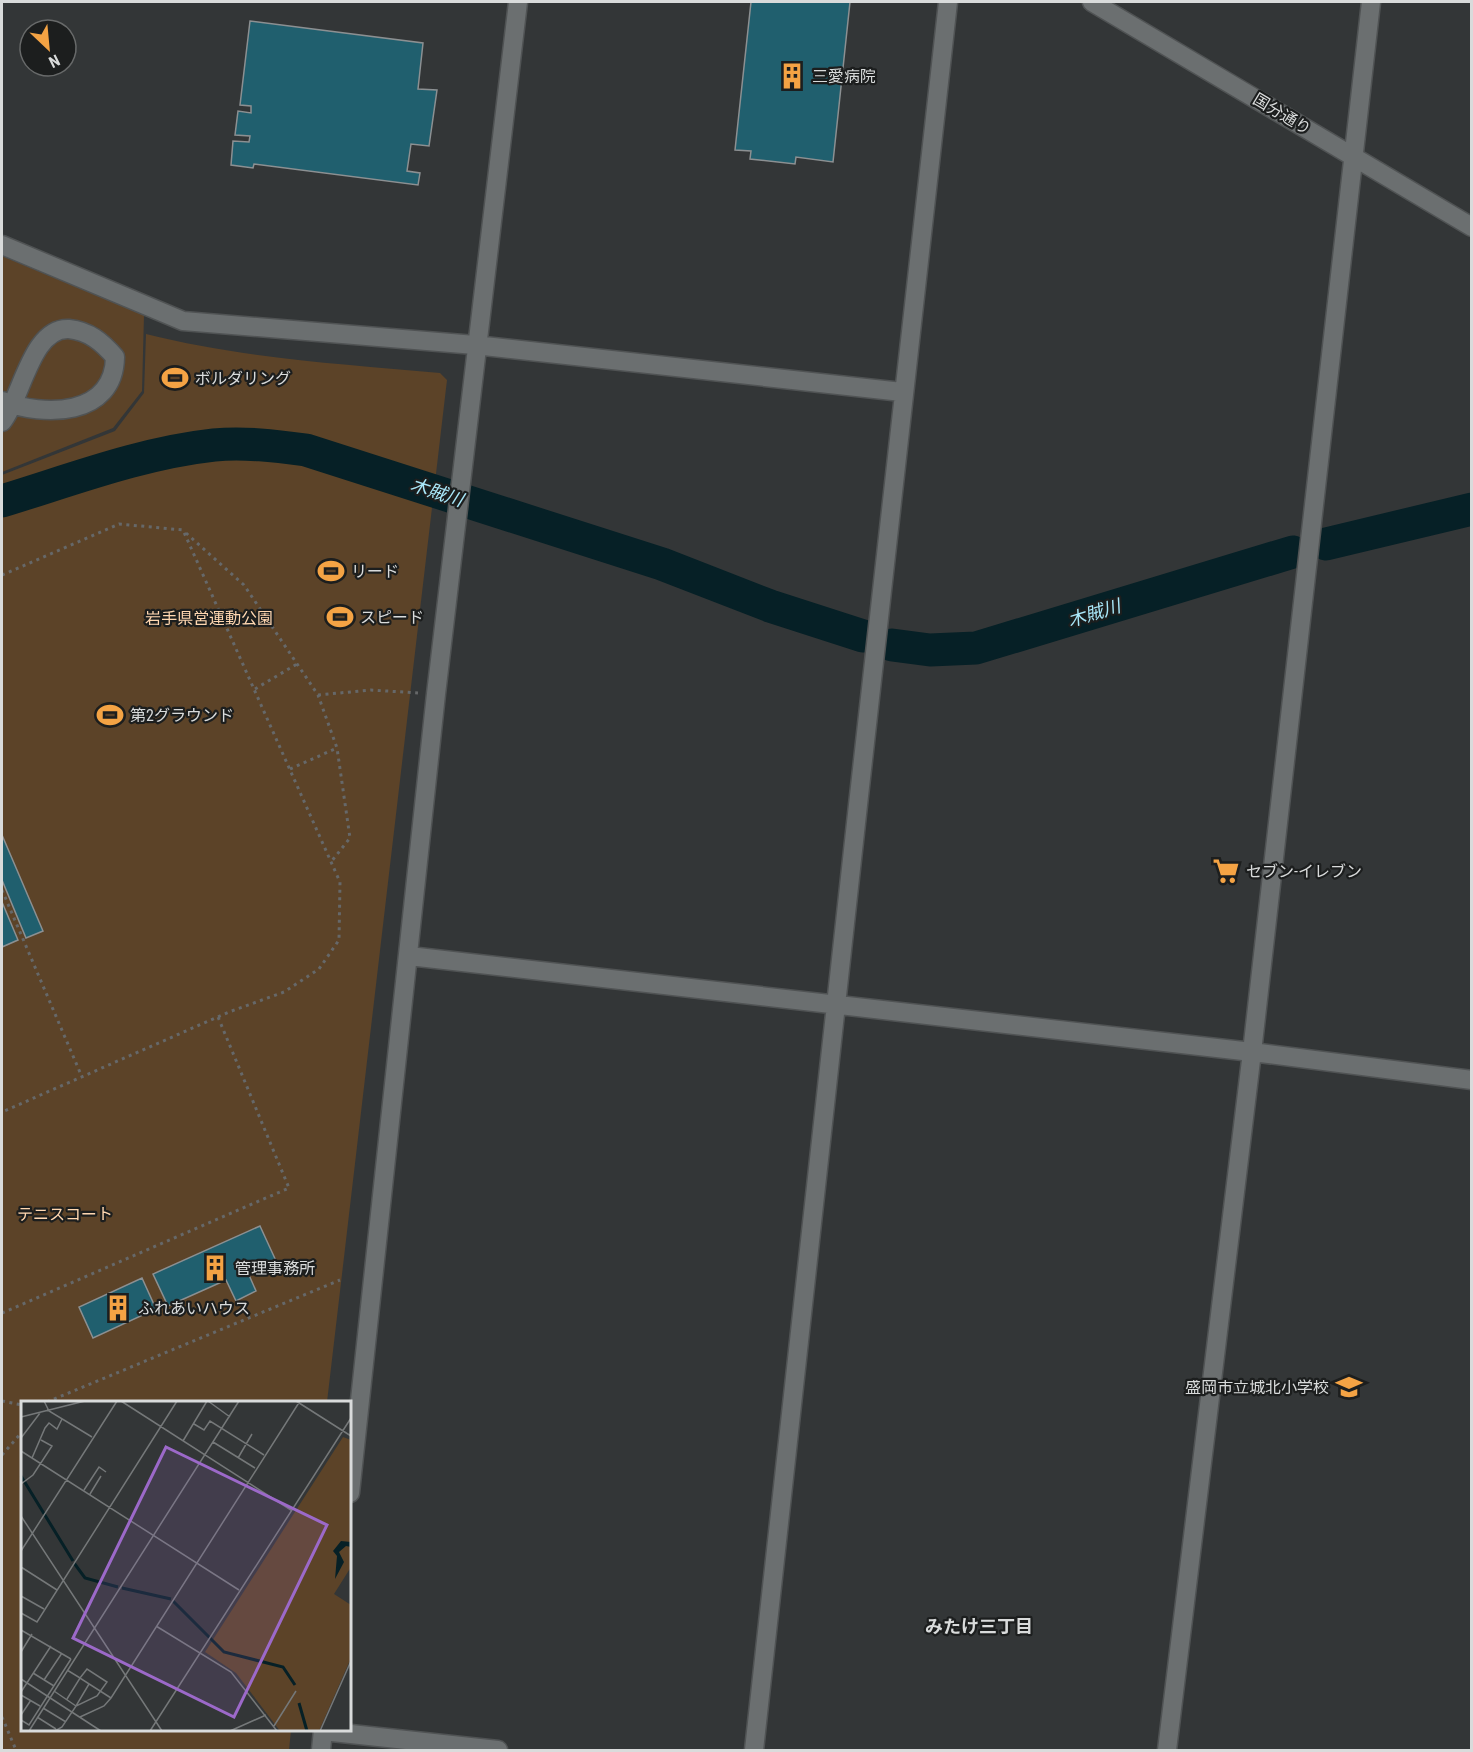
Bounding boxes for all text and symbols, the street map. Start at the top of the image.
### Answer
north arrow [18,18,78,78]
text: N [46,50,63,72]
building icon: 三愛病院 [777,61,807,91]
place label: 三愛病院 [812,67,876,86]
street label: 国分通り [1250,89,1314,139]
sports icon: ボルダリング [160,363,190,393]
place label: ボルダリング [195,369,291,388]
water label: 木賊川 [408,474,468,511]
sports icon: リード [316,556,346,586]
place label: リード [351,562,399,581]
water label: 木賊川 [1065,594,1125,631]
sports icon: スピード [325,602,355,632]
place label: スピード [360,608,424,627]
park label: 岩手県営運動公園 [145,609,273,628]
sports icon: 第2グラウンド [95,700,125,730]
place label: 第2グラウンド [130,706,234,725]
supermarket icon: セブン-イレブン [1211,856,1241,886]
place label: セブン-イレブン [1246,862,1362,881]
park label: テニスコート [17,1205,113,1224]
building icon: 管理事務所 [200,1253,230,1283]
place label: 管理事務所 [235,1259,315,1278]
building icon: ふれあいハウス [103,1293,133,1323]
place label: ふれあいハウス [138,1299,250,1318]
school or university icon: 盛岡市立城北小学校 [1334,1372,1364,1402]
place label: 盛岡市立城北小学校 [1185,1378,1329,1397]
inset map [21,1401,351,1731]
district label: みたけ三丁目 [925,1616,1033,1637]

